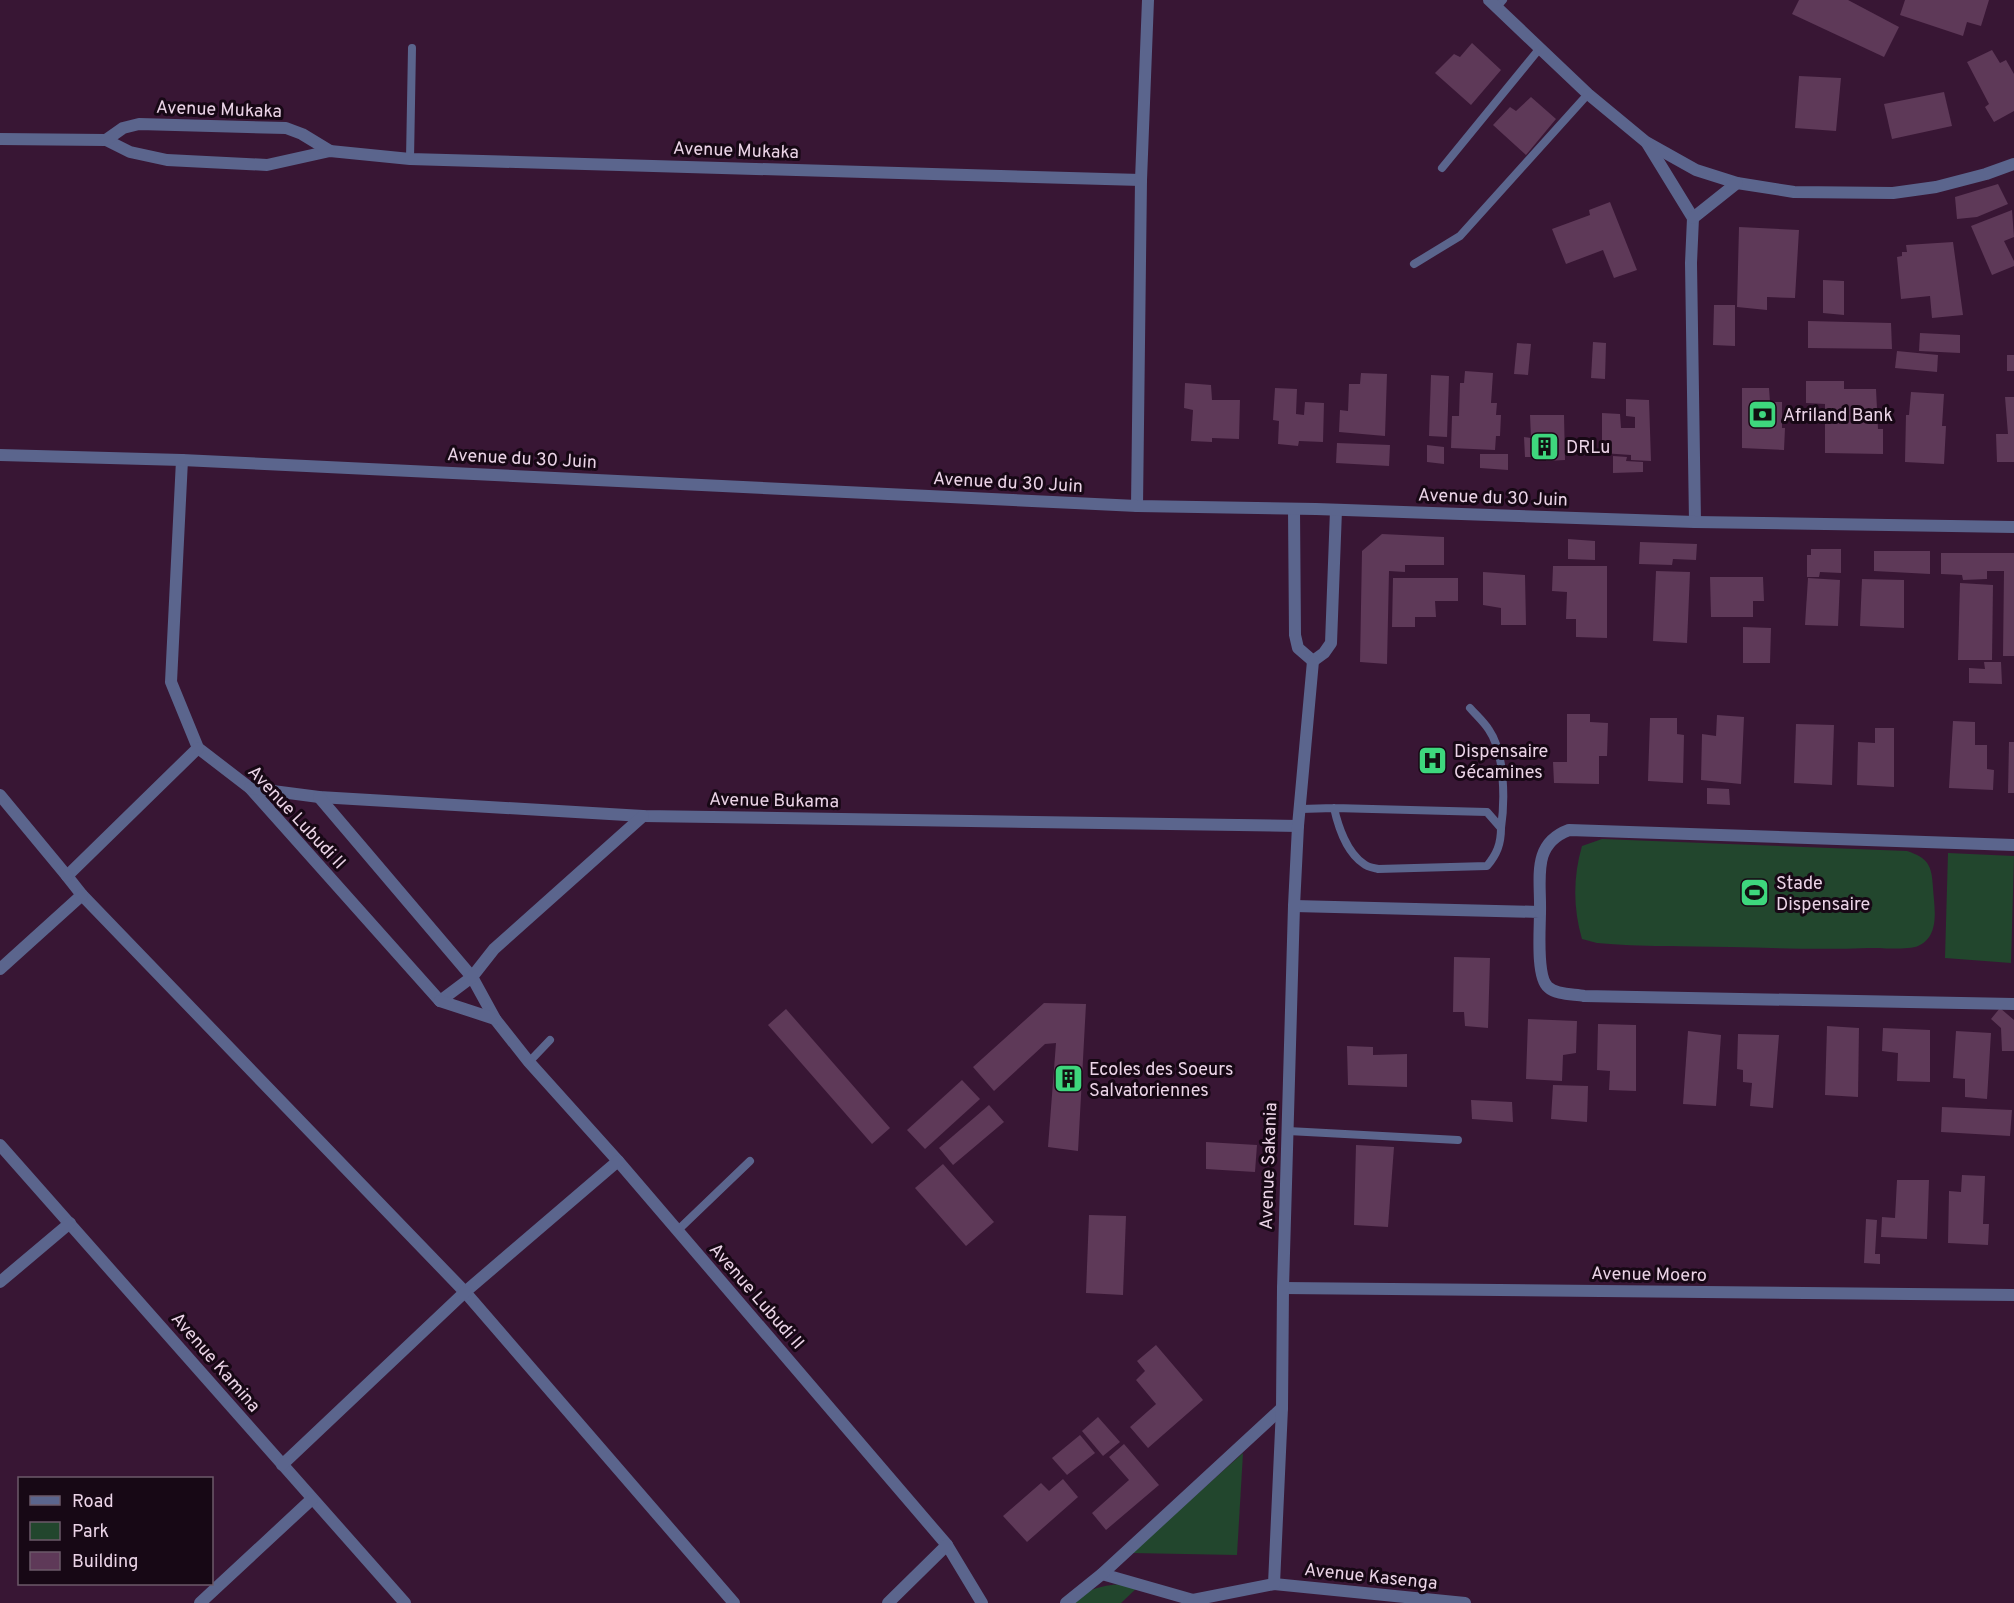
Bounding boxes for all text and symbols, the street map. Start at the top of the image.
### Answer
street label: Avenue Mukaka [155,97,282,124]
street label: Avenue Mukaka [672,138,799,165]
bank icon: Afriland Bank [1746,399,1778,431]
place label: Afriland Bank [1783,405,1893,428]
building icon: DRLu [1529,431,1561,463]
place label: DRLu [1566,437,1610,460]
street label: Avenue du 30 Juin [446,444,597,475]
street label: Avenue du 30 Juin [932,468,1083,499]
street label: Avenue du 30 Juin [1418,484,1568,513]
place label: Dispensaire Gécamines [1454,741,1548,785]
hospital icon: Dispensaire Gécamines [1417,745,1449,777]
street label: Avenue Lubudi II [242,761,350,875]
street label: Avenue Bukama [709,789,839,814]
place label: Stade Dispensaire [1776,873,1870,917]
sports icon: Stade Dispensaire [1739,877,1771,909]
place label: Ecoles des Soeurs Salvatoriennes [1089,1059,1234,1103]
building icon: Ecoles des Soeurs Salvatoriennes [1052,1063,1084,1095]
street label: Avenue Sakania [1256,1102,1283,1230]
street label: Avenue Lubudi II [703,1239,808,1355]
street label: Avenue Moero [1591,1263,1707,1288]
street label: Avenue Kamina [165,1308,265,1418]
legend [18,1477,213,1585]
text: Road [72,1491,114,1514]
text: Park [72,1521,109,1544]
text: Building [72,1551,138,1574]
street label: Avenue Kasenga [1303,1559,1439,1596]

